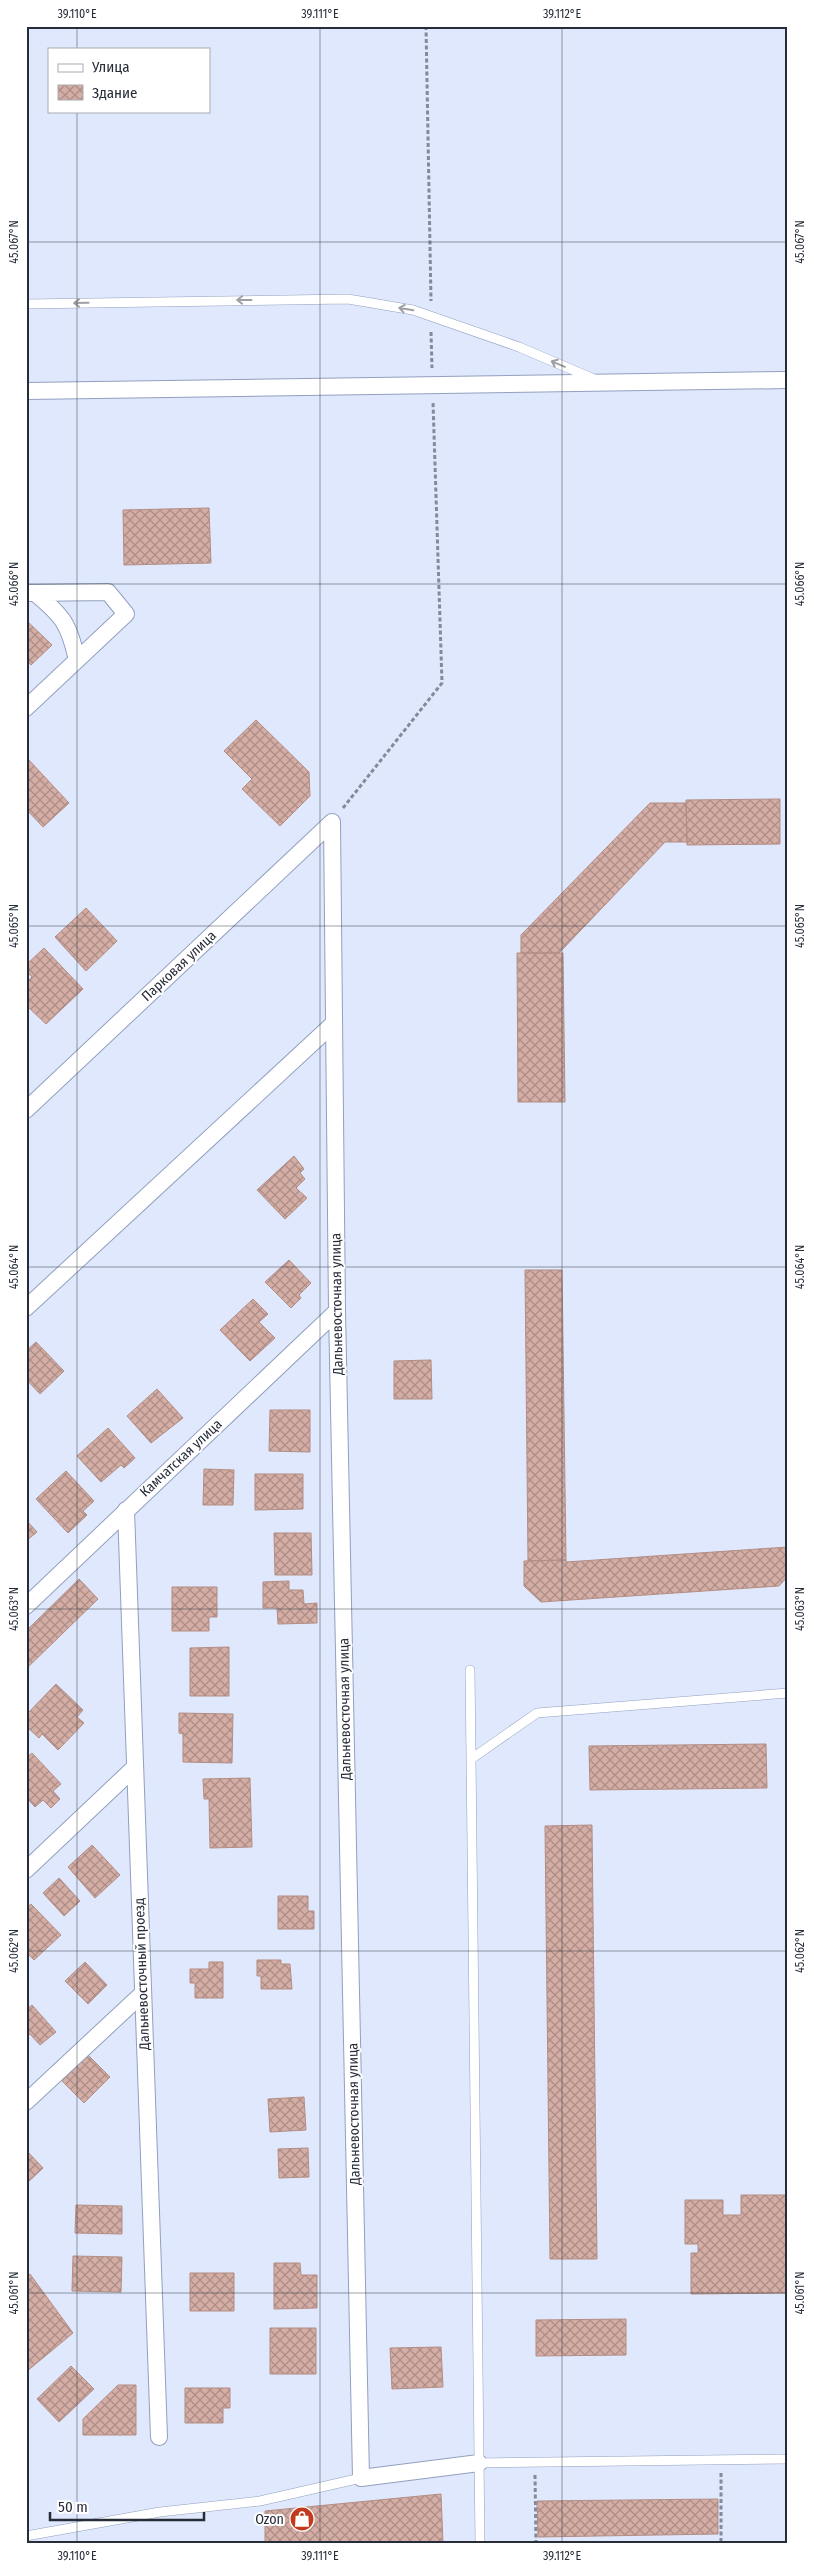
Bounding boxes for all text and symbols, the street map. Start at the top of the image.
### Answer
text: 39.110°E [57,7,97,21]
text: 39.111°E [301,7,339,21]
text: 39.112°E [543,7,581,21]
legend [48,48,210,112]
text: Улица [91,58,130,76]
text: Здание [92,84,138,102]
text: 45.067°N [7,220,21,264]
text: 45.067°N [793,220,807,264]
one-way arrow [236,295,252,305]
one-way arrow [74,298,90,308]
one-way arrow [398,303,414,313]
one-way arrow [551,358,566,368]
text: 45.066°N [7,562,21,606]
text: 45.066°N [793,562,807,606]
text: 45.065°N [7,904,21,948]
text: 45.065°N [793,904,807,948]
street label: Парковая улица [138,927,220,1005]
street label: Дальневосточная улица [327,1233,347,1376]
text: 45.064°N [7,1245,21,1289]
text: 45.064°N [793,1245,807,1289]
street label: Камчатская улица [136,1416,226,1500]
text: 45.063°N [7,1587,21,1631]
text: 45.063°N [793,1587,807,1631]
street label: Дальневосточная улица [335,1638,355,1781]
street label: Дальневосточный проезд [131,1898,153,2051]
text: 45.062°N [7,1929,21,1973]
text: 45.062°N [793,1929,807,1973]
street label: Дальневосточная улица [344,2043,364,2186]
text: 45.061°N [7,2272,21,2314]
text: 45.061°N [793,2272,807,2314]
scale bar [50,2489,204,2521]
text: 50 m [58,2498,88,2516]
shop icon: Ozon [289,2506,315,2532]
place label: Ozon [255,2511,284,2528]
text: 39.110°E [57,2549,97,2563]
text: 39.111°E [301,2549,339,2563]
text: 39.112°E [543,2549,581,2563]

